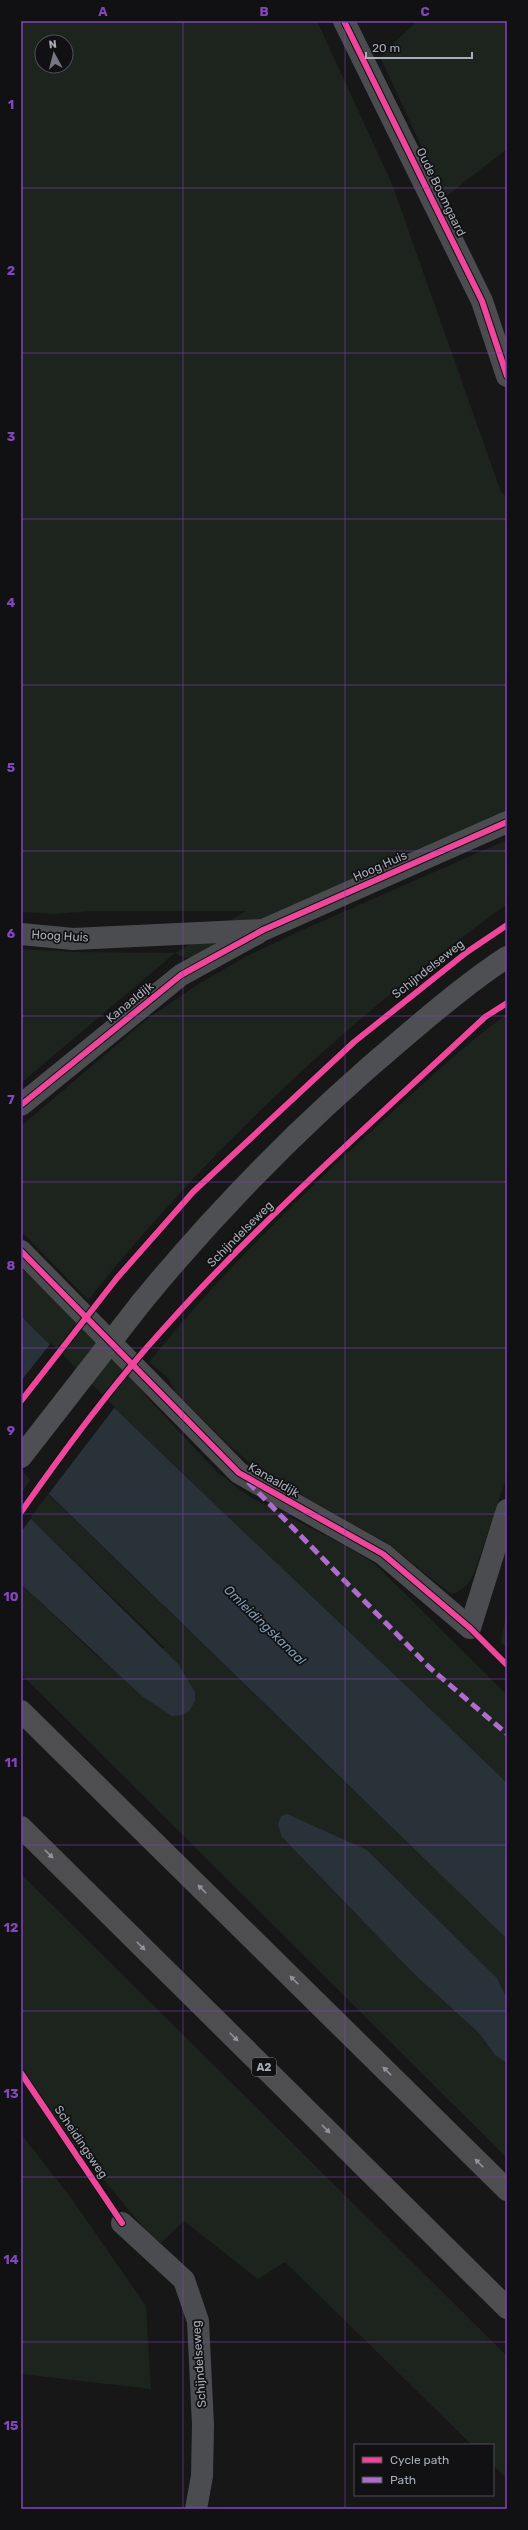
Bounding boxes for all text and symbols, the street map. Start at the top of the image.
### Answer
text: A [98,4,108,19]
text: B [259,4,269,19]
text: C [420,4,430,19]
north arrow [34,34,74,74]
scale bar [366,34,472,60]
text: N [48,38,58,52]
text: 20 m [372,41,400,55]
text: 1 [8,97,14,112]
street label: Oude Boomgaard [414,146,468,238]
text: 2 [7,263,15,278]
text: 3 [7,429,16,444]
text: 4 [7,595,16,610]
text: 5 [7,760,15,775]
street label: Hoog Huis [351,848,409,884]
text: 6 [7,926,16,941]
street label: Hoog Huis [31,928,89,944]
street label: Schijndelseweg [389,937,467,1001]
street label: Kanaaldijk [104,978,157,1025]
text: 7 [7,1092,15,1107]
street label: Schijndelseweg [204,1198,276,1270]
text: 8 [7,1258,16,1273]
text: 9 [7,1423,15,1438]
street label: Kanaaldijk [246,1460,303,1501]
water label: Omleidingskanaal [220,1582,310,1669]
text: 10 [3,1589,19,1604]
text: 11 [5,1755,17,1770]
one-way arrow [44,1849,54,1859]
one-way arrow [197,1884,207,1894]
text: 12 [4,1920,18,1935]
one-way arrow [136,1941,146,1951]
one-way arrow [289,1975,299,1985]
one-way arrow [229,2032,238,2042]
road number: A2 [252,2058,276,2076]
one-way arrow [382,2066,392,2076]
text: 13 [3,2086,19,2101]
street label: Scheidingsweg [51,2103,111,2181]
one-way arrow [321,2124,331,2134]
one-way arrow [474,2158,484,2168]
text: 14 [3,2252,19,2267]
street label: Schijndelseweg [189,2320,209,2408]
text: 15 [4,2418,18,2433]
legend [354,2444,494,2496]
text: Cycle path [390,2453,449,2467]
text: Path [390,2473,416,2487]

